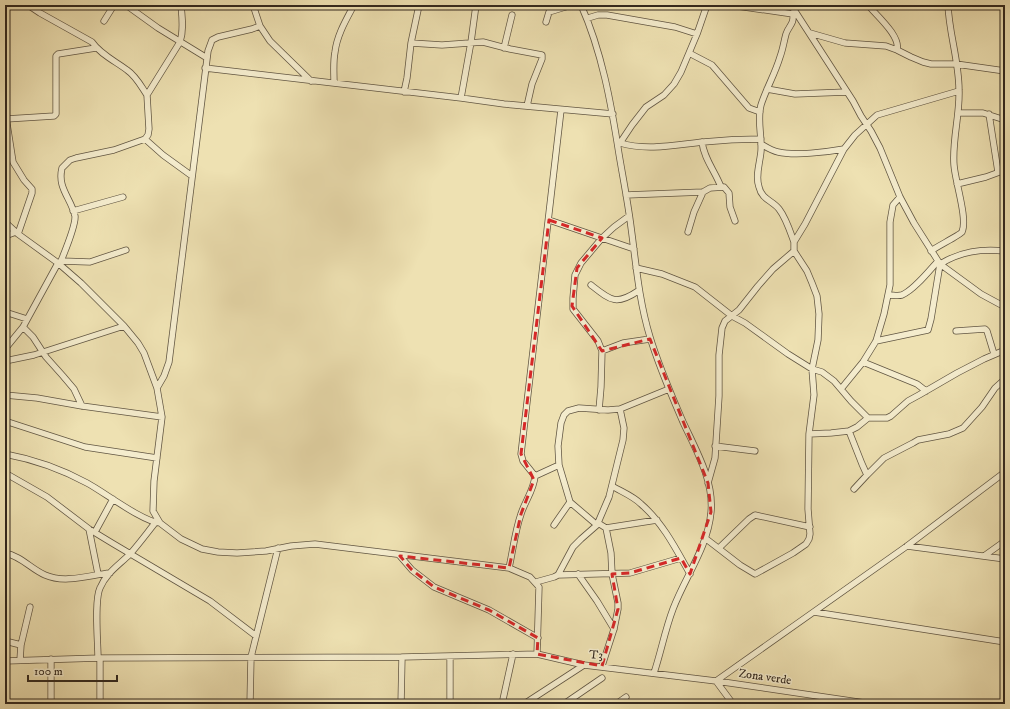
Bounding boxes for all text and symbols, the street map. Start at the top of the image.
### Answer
street label: T3 [589,647,603,663]
scale bar [28,657,117,683]
text: 100 m [34,664,63,679]
street label: Zona verde [738,666,792,688]

